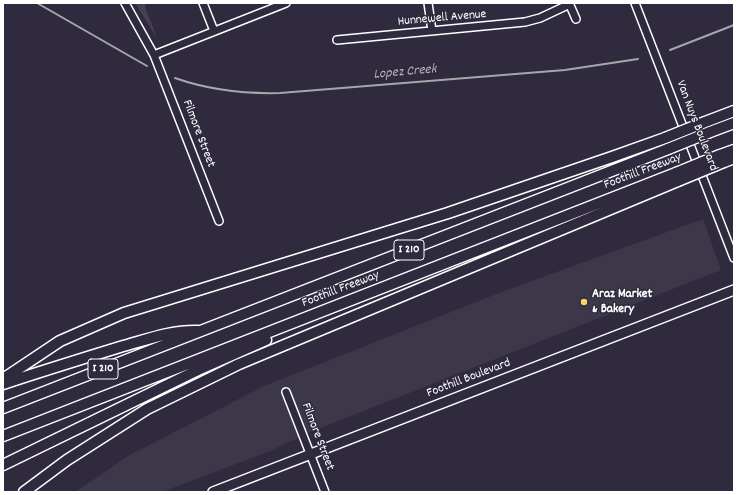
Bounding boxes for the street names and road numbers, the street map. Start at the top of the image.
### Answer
street label: Hunnewell Avenue [397,7,487,31]
street label: Van Nuys Boulevard [672,78,720,174]
street label: Filmore Street [178,98,218,170]
street label: Foothill Freeway [602,150,684,194]
road number: I 210 [394,240,424,260]
street label: Foothill Freeway [300,268,382,312]
street label: Foothill Boulevard [425,356,513,402]
road number: I 210 [88,359,118,379]
street label: Filmore Street [297,401,337,473]

